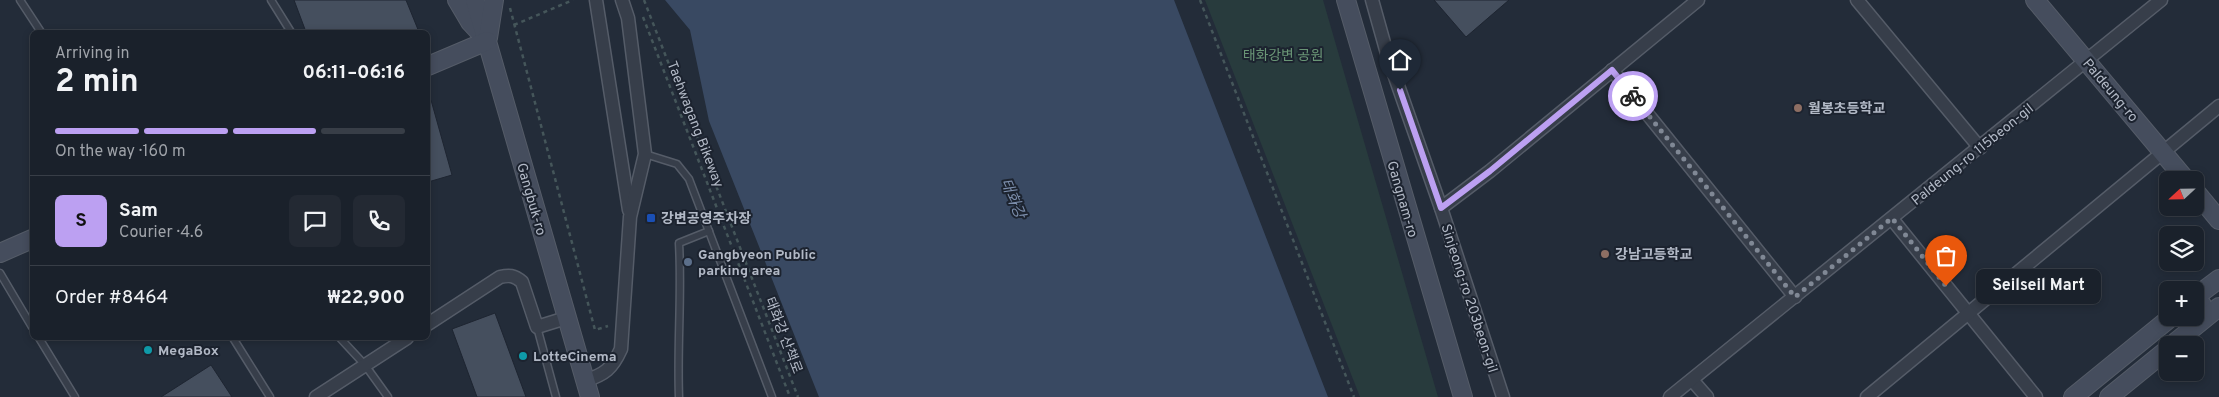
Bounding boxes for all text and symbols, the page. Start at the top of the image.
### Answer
pin [1379,39,1421,90]
text: Arriving in [55,44,130,64]
icon: home [1386,46,1414,74]
park label: 태화강변 공원 [1243,48,1323,65]
street label: Paldeung-ro [2078,56,2141,126]
street label: Taehwagang Bikeway [663,59,727,190]
text: 06:11–06:16 [303,61,405,85]
text: 2 min [55,63,139,103]
courier [1608,71,1658,121]
icon: bike [1619,82,1647,110]
place label: 월봉초등학교 [1808,100,1885,118]
street label: Paldeung-ro 115beon-gil [1908,101,2037,210]
marker: 월봉초등학교 [1792,102,1804,114]
text: On the way · 160 m [55,142,186,162]
street label: Gangnam-ro [1382,159,1421,240]
street label: Gangbuk-ro [512,161,549,238]
north arrow [2159,171,2204,216]
map controls [2159,171,2204,381]
water label: 태화강 [995,176,1029,223]
button: chat [289,195,341,247]
button: phone [353,195,405,247]
text: Sam [119,199,158,223]
text: S [75,209,87,233]
place label: 강변공영주차장 [661,211,751,228]
marker: 강변공영주차장 [645,212,657,224]
street label: Sinjeong-ro 203beon-gil [1436,222,1501,375]
text: Courier · 4.6 [119,223,203,243]
button: layers [2159,226,2204,271]
pin [1925,235,1967,286]
icon: bag [1932,242,1960,270]
place label: 강남고등학교 [1615,246,1692,264]
place label: Gangbyeon Public parking area [698,247,816,280]
marker: 강남고등학교 [1599,248,1611,260]
marker: Gangbyeon Public parking area [682,256,694,268]
callout: Seilseil Mart [1976,268,2101,304]
text: Seilseil Mart [1992,276,2085,296]
button: + [2159,281,2204,326]
text: Order #8464 [55,286,168,310]
text: ₩22,900 [328,286,405,310]
street label: 태화강 산책로 [760,295,805,376]
button: − [2159,336,2204,381]
place label: MegaBox [158,343,219,360]
marker: MegaBox [142,344,154,356]
place label: LotteCinema [533,349,617,366]
marker: LotteCinema [517,350,529,362]

